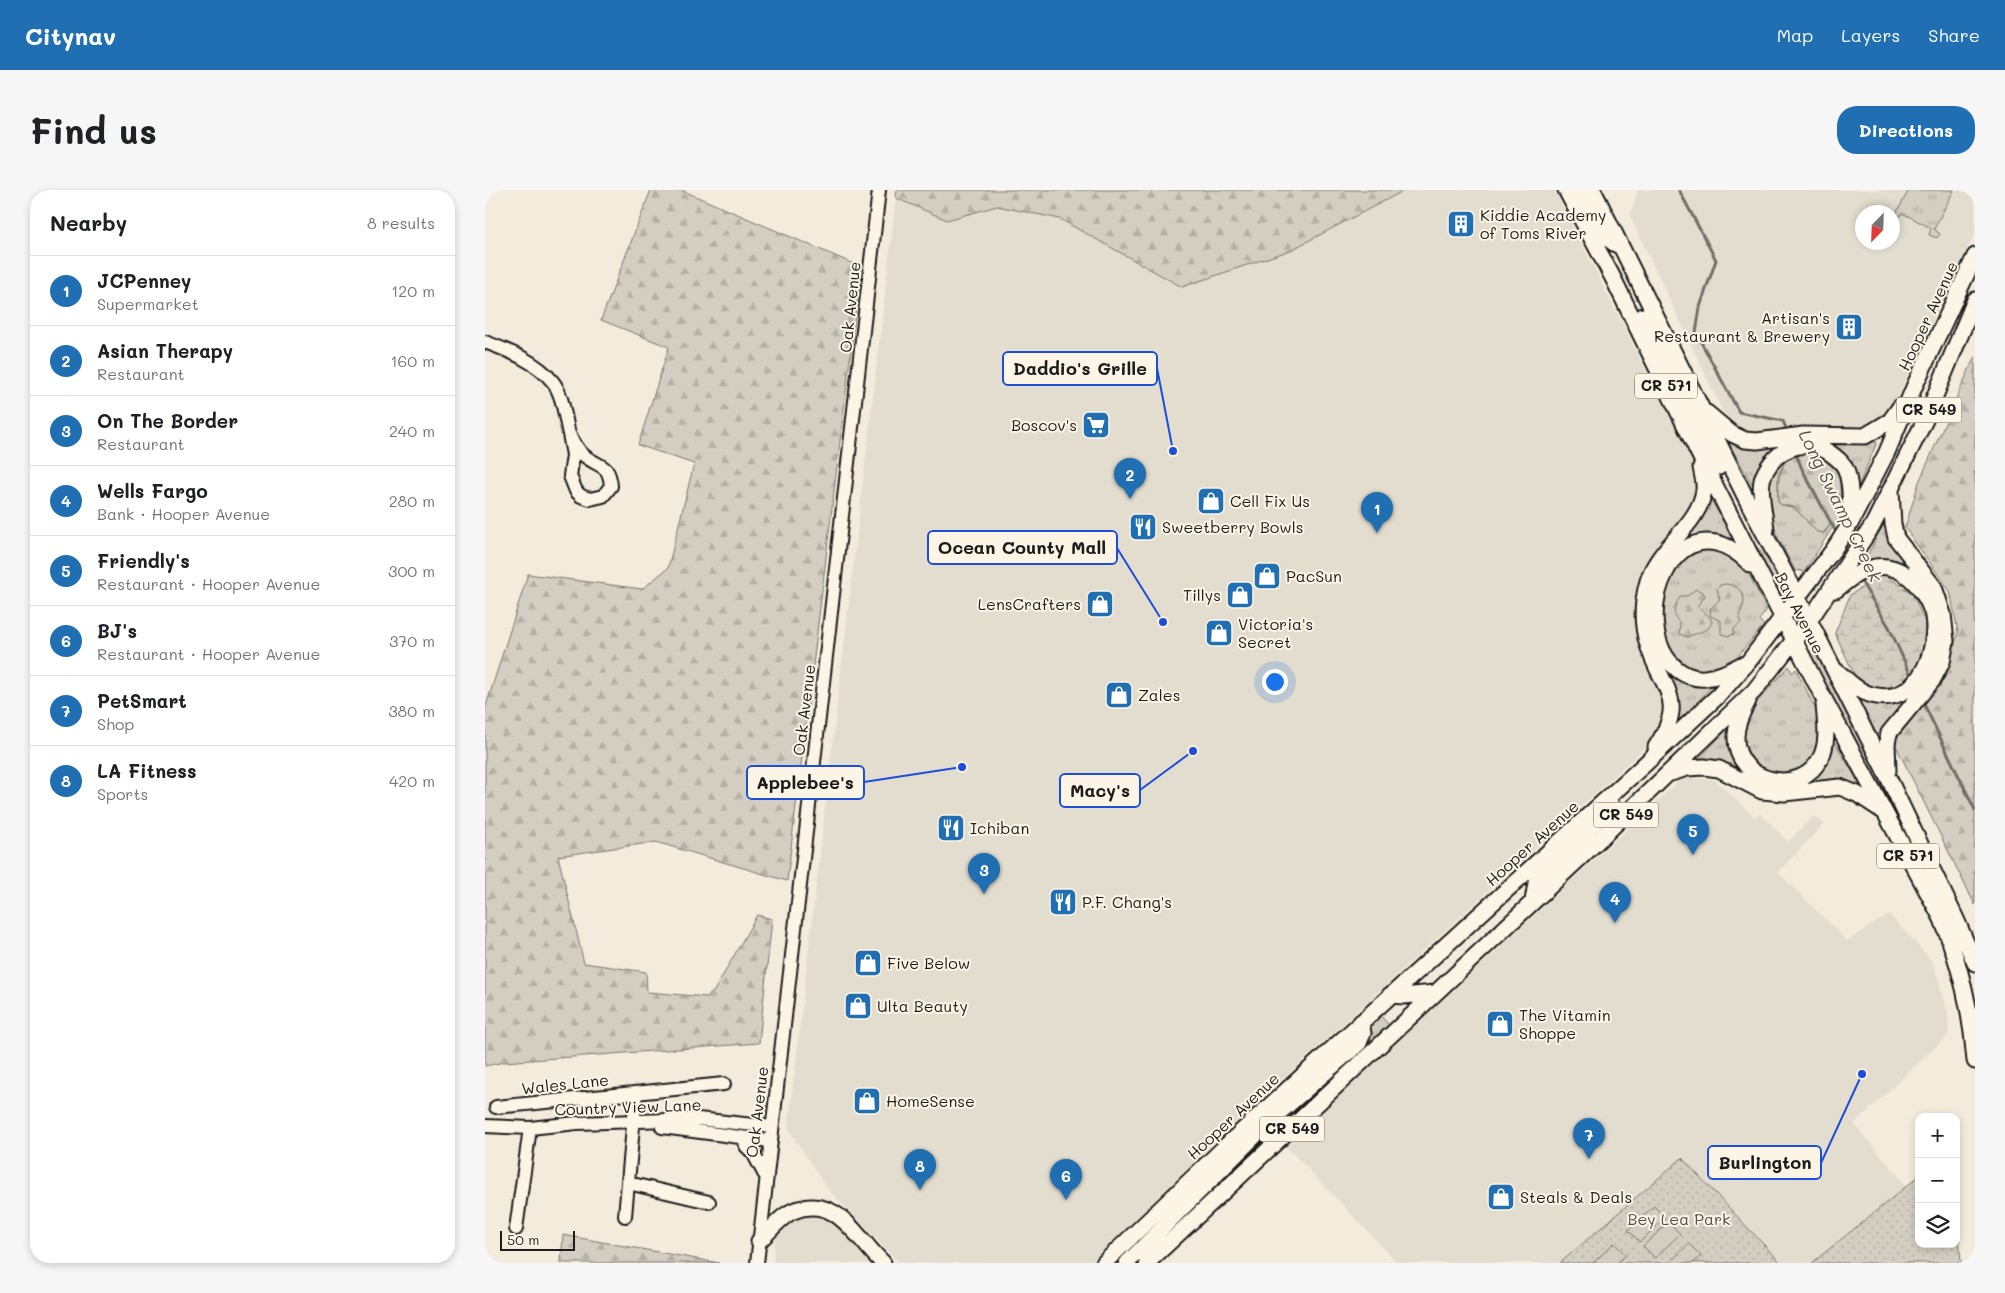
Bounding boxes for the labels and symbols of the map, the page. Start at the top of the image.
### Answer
place label: Kiddie Academy of Toms River [1480,204,1606,243]
north arrow [1855,205,1900,250]
building icon: Kiddie Academy of Toms River [1446,209,1476,239]
street label: Hooper Avenue [1893,258,1962,374]
street label: Oak Avenue [834,260,865,354]
place label: Artisan's Restaurant & Brewery [1654,307,1830,346]
building icon: Artisan's Restaurant & Brewery [1834,312,1864,342]
callout: Daddio's Grille [1003,352,1157,385]
text: Daddio's Grille [1013,356,1147,380]
road number: CR 571 [1635,374,1697,398]
road number: CR 549 [1897,398,1961,422]
supermarket icon: Boscov's [1081,410,1111,440]
place label: Boscov's [1011,414,1077,435]
water label: Long Swamp Creek [1794,425,1888,586]
pin: 2 [1114,458,1146,499]
shop icon: Cell Fix Us [1196,486,1226,516]
place label: Cell Fix Us [1230,490,1310,511]
pin: 1 [1361,492,1393,533]
restaurant icon: Sweetberry Bowls [1128,512,1158,542]
place label: Sweetberry Bowls [1162,516,1304,537]
callout: Ocean County Mall [928,531,1117,564]
text: Ocean County Mall [938,535,1106,559]
shop icon: PacSun [1252,561,1282,591]
place label: PacSun [1286,565,1342,586]
street label: Bay Avenue [1771,568,1830,657]
shop icon: Tillys [1225,580,1255,610]
place label: Tillys [1183,584,1221,605]
shop icon: LensCrafters [1085,589,1115,619]
place label: LensCrafters [978,593,1081,614]
place label: Victoria's Secret [1238,613,1313,652]
shop icon: Victoria's Secret [1204,618,1234,648]
street label: Oak Avenue [787,663,820,757]
your location [1262,669,1288,695]
shop icon: Zales [1104,680,1134,710]
place label: Zales [1138,684,1180,705]
callout: Applebee's [747,766,864,799]
text: Applebee's [756,770,854,794]
callout: Macy's [1060,774,1140,807]
text: Macy's [1070,778,1130,802]
street label: Hooper Avenue [1481,795,1583,890]
road number: CR 549 [1593,802,1659,828]
restaurant icon: Ichiban [936,813,966,843]
pin: 5 [1677,814,1709,855]
place label: Ichiban [970,817,1029,838]
road number: CR 571 [1877,844,1939,868]
pin: 3 [968,853,1000,894]
pin: 4 [1599,882,1631,923]
restaurant icon: P.F. Chang's [1048,887,1078,917]
place label: P.F. Chang's [1082,891,1172,912]
shop icon: Five Below [853,948,883,978]
place label: Five Below [887,952,970,973]
shop icon: Ulta Beauty [843,991,873,1021]
place label: Ulta Beauty [877,995,968,1016]
place label: The Vitamin Shoppe [1519,1004,1611,1043]
shop icon: The Vitamin Shoppe [1485,1009,1515,1039]
street label: Oak Avenue [740,1065,773,1159]
street label: Hooper Avenue [1182,1067,1283,1164]
street label: Wales Lane [520,1068,610,1099]
shop icon: HomeSense [852,1086,882,1116]
place label: HomeSense [886,1090,975,1111]
street label: Country View Lane [554,1093,702,1120]
road number: CR 549 [1259,1116,1325,1142]
pin: 7 [1573,1118,1605,1159]
callout: Burlington [1708,1146,1821,1179]
pin: 8 [904,1149,936,1190]
text: Burlington [1718,1150,1812,1174]
pin: 6 [1050,1159,1082,1200]
shop icon: Steals & Deals [1486,1182,1516,1212]
place label: Steals & Deals [1520,1186,1632,1207]
park label: Bey Lea Park [1628,1208,1731,1229]
scale bar [500,1228,575,1251]

